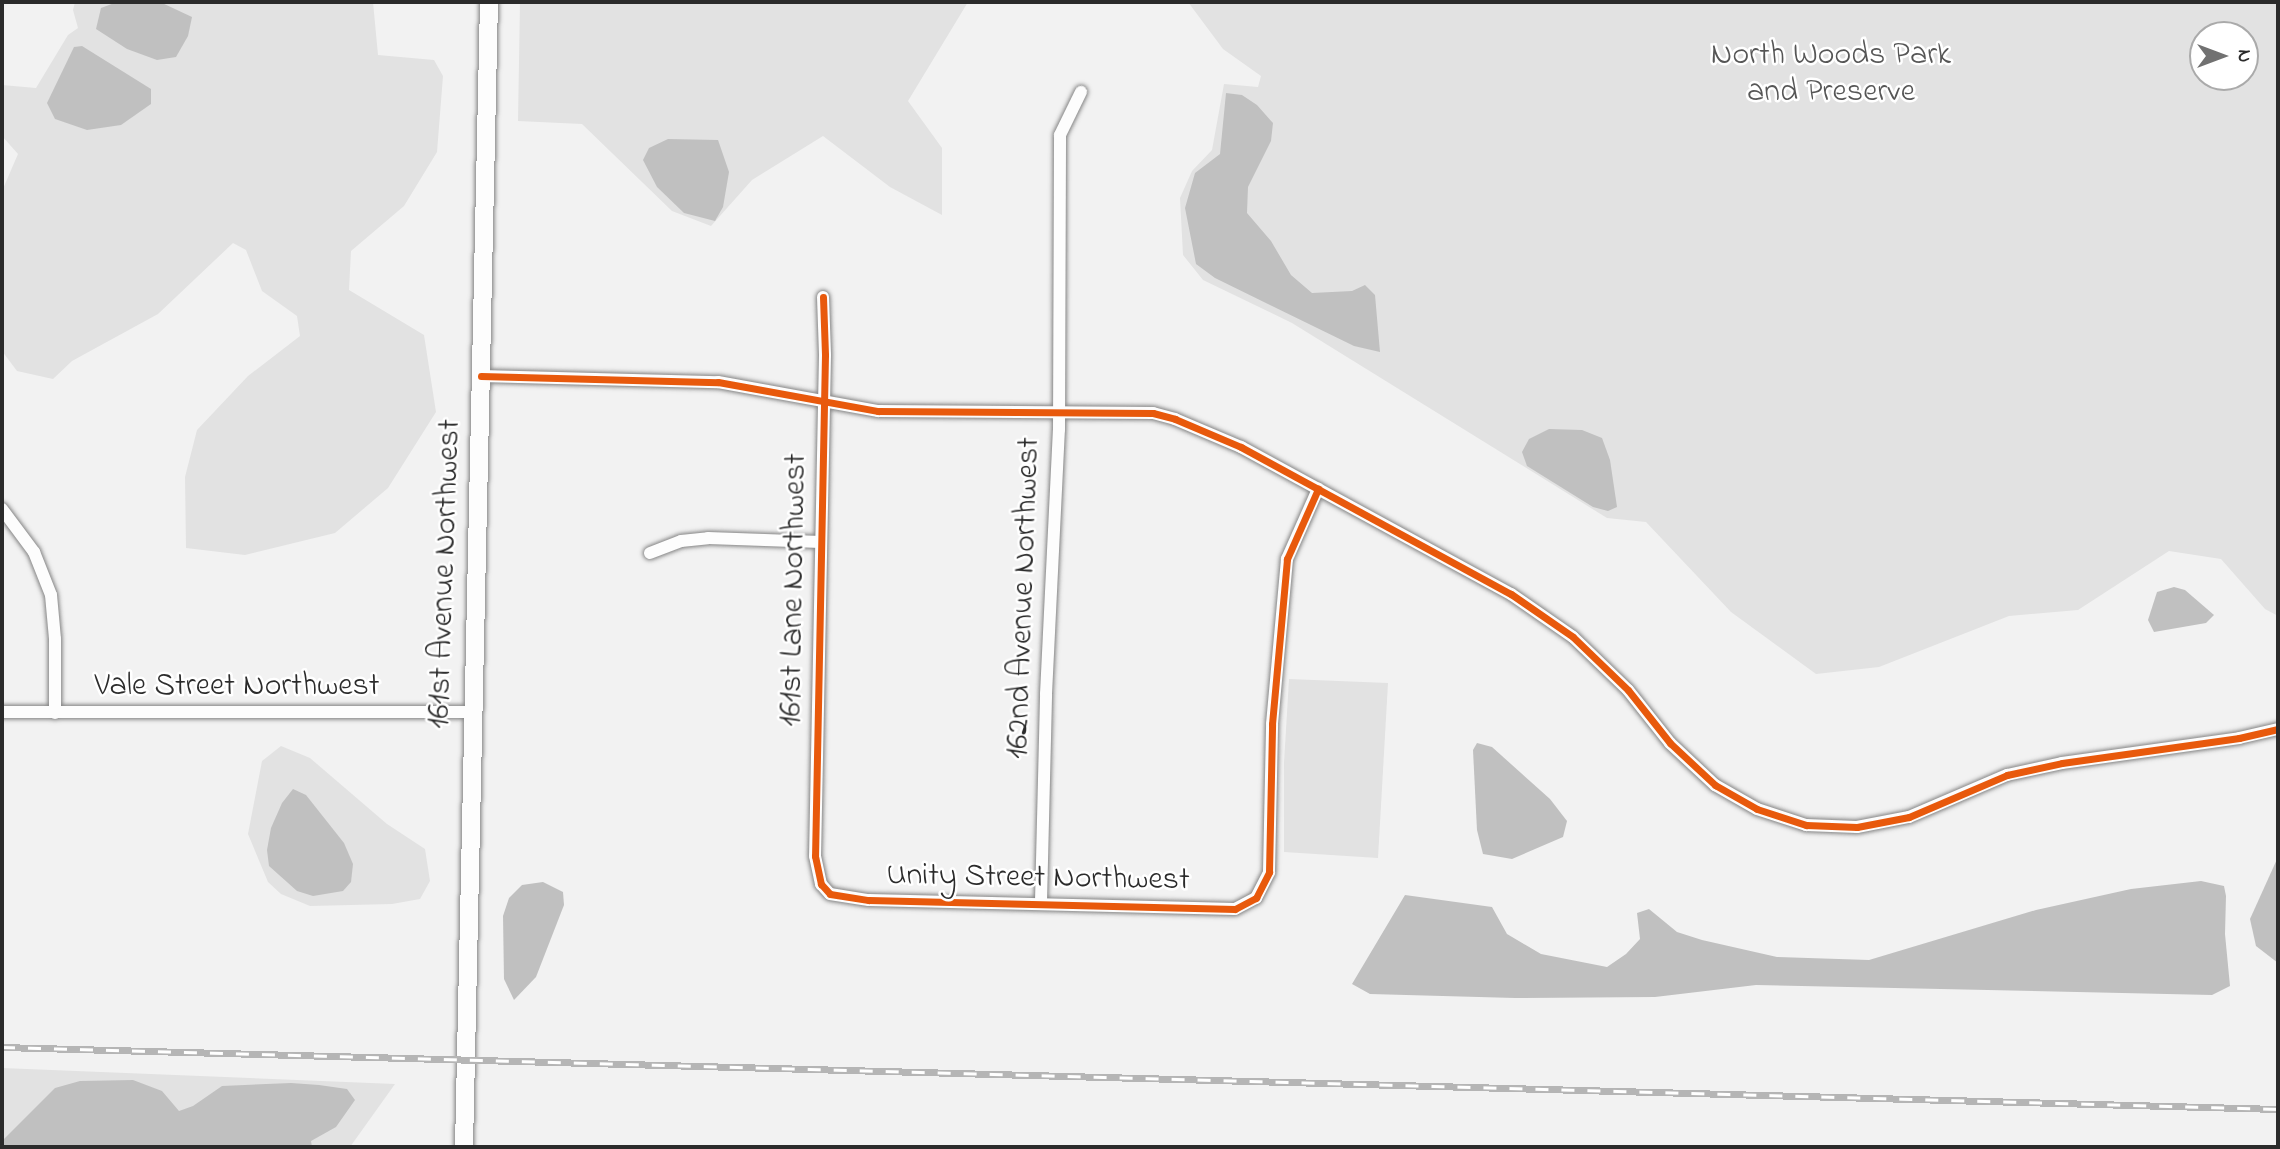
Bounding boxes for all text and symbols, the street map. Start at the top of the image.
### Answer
north arrow [2189,21,2259,91]
park label: North Woods Park and Preserve [1711,38,1951,113]
text: N [2230,50,2257,62]
street label: 161st Avenue Northwest [421,419,471,729]
street label: 162nd Avenue Northwest [1000,436,1050,760]
street label: 161st Lane Northwest [773,453,817,727]
street label: Vale Street Northwest [94,668,380,706]
street label: Unity Street Northwest [886,857,1190,901]

